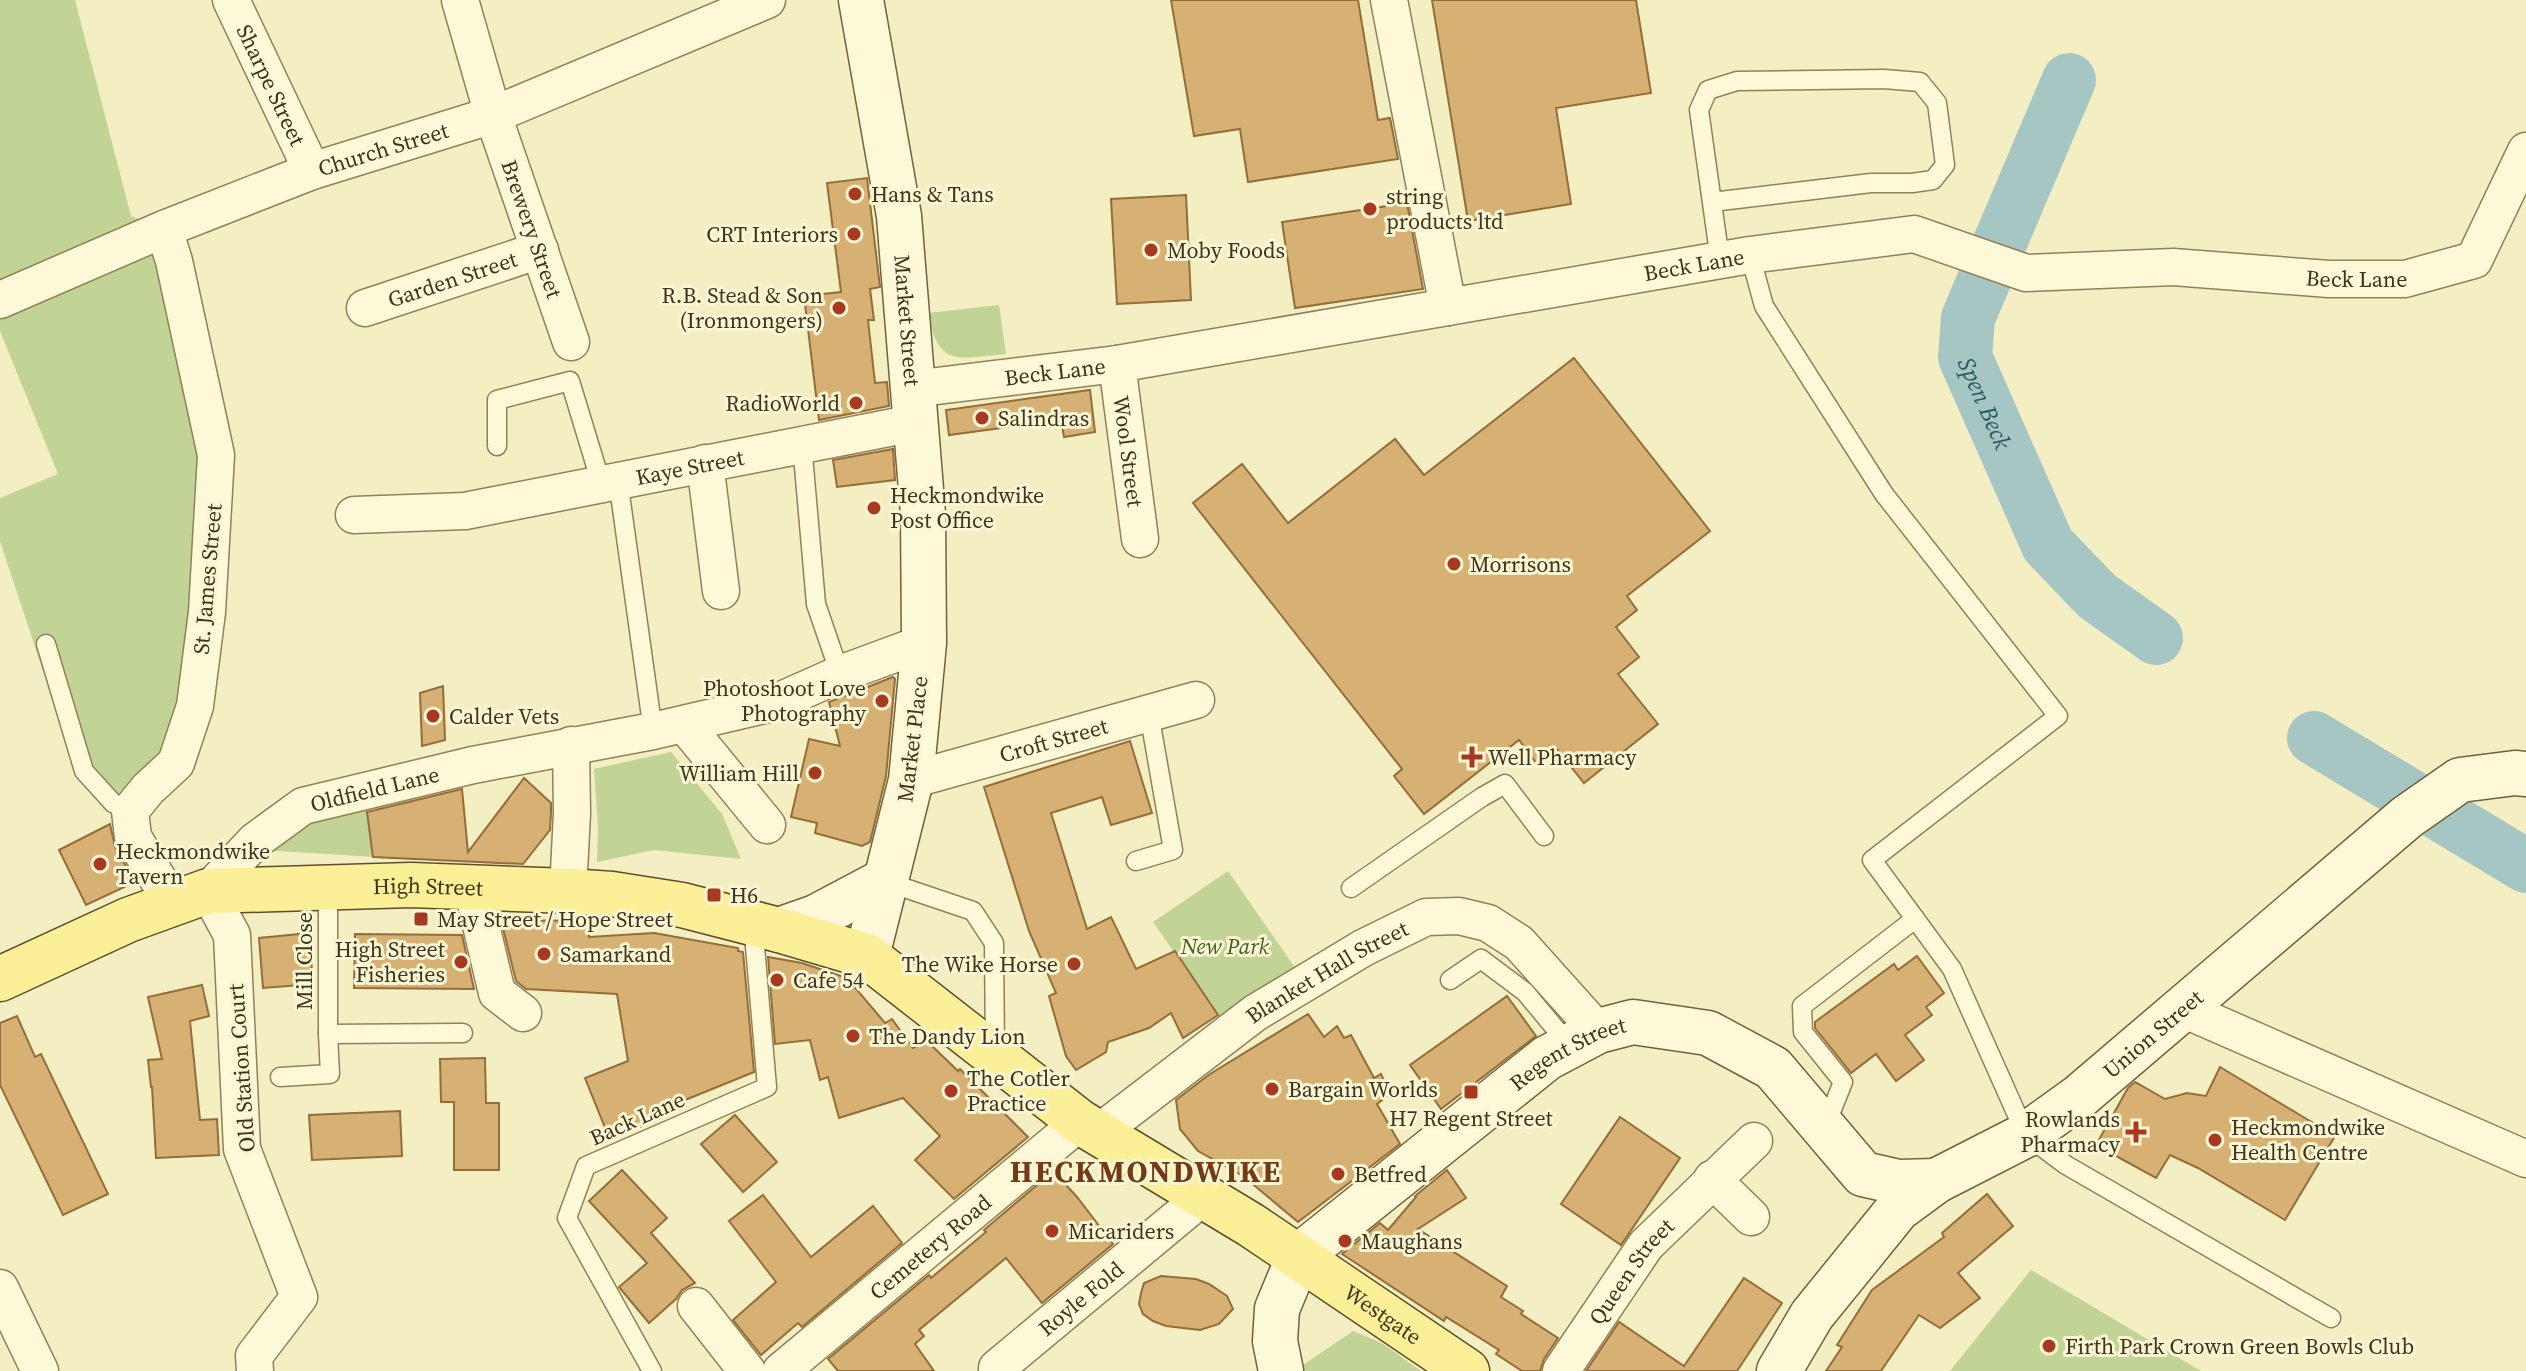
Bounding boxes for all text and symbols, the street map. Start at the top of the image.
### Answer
street label: Sharpe Street [230,19,313,151]
street label: Church Street [314,115,453,183]
street label: Brewery Street [494,156,570,303]
place label: Hans & Tans [871,179,994,209]
place label: string products ltd [1386,181,1504,236]
marker: Hans & Tans [846,185,864,203]
marker: string products ltd [1361,200,1379,218]
place label: CRT Interiors [706,219,838,249]
marker: CRT Interiors [845,225,863,243]
place label: Moby Foods [1167,235,1285,265]
marker: Moby Foods [1142,241,1160,259]
street label: Beck Lane [1641,241,1747,288]
street label: Garden Street [384,243,522,314]
street label: Market Street [887,254,928,388]
street label: Beck Lane [2305,262,2407,294]
place label: R.B. Stead & Son (Ironmongers) [662,280,823,335]
marker: R.B. Stead & Son (Ironmongers) [830,299,848,317]
street label: Beck Lane [1003,351,1107,393]
water label: Spen Beck [1950,352,2020,455]
place label: RadioWorld [725,388,841,418]
marker: RadioWorld [847,394,865,412]
street label: Wool Street [1106,394,1151,510]
place label: Salindras [998,403,1089,433]
marker: Salindras [973,409,991,427]
street label: Kaye Street [633,442,747,492]
place label: Heckmondwike Post Office [890,480,1044,535]
marker: Heckmondwike Post Office [865,499,883,517]
street label: St. James Street [185,502,229,656]
place label: Morrisons [1470,549,1571,579]
marker: Morrisons [1445,555,1463,573]
place label: Photoshoot Love Photography [703,673,867,728]
street label: Market Place [889,674,935,804]
marker: Photoshoot Love Photography [873,692,891,710]
place label: Calder Vets [449,701,559,731]
marker: Calder Vets [424,707,442,725]
street label: Croft Street [996,710,1112,769]
place label: Well Pharmacy [1488,742,1637,772]
marker: Well Pharmacy [1463,748,1481,766]
place label: William Hill [679,758,799,788]
street label: Oldfield Lane [307,759,442,819]
marker: William Hill [806,764,824,782]
place label: Heckmondwike Tavern [116,836,270,891]
marker: Heckmondwike Tavern [91,855,109,873]
street label: High Street [372,870,484,903]
place label: H6 [730,880,758,910]
marker: H6 [705,886,723,904]
place label: May Street / Hope Street [437,904,674,934]
marker: May Street / Hope Street [412,910,430,928]
street label: Mill Close [289,912,319,1010]
street label: Blanket Hall Street [1239,913,1414,1030]
park label: New Park [1180,931,1270,961]
place label: High Street Fisheries [335,934,446,989]
place label: Samarkand [560,939,672,969]
marker: Samarkand [535,945,553,963]
place label: The Wike Horse [902,949,1058,979]
marker: High Street Fisheries [452,953,470,971]
marker: The Wike Horse [1065,955,1083,973]
place label: Cafe 54 [793,965,864,995]
marker: Cafe 54 [768,971,786,989]
street label: Old Station Court [220,982,262,1153]
street label: Union Street [2096,982,2210,1085]
street label: Regent Street [1503,1009,1630,1097]
place label: The Dandy Lion [869,1021,1026,1051]
marker: The Dandy Lion [844,1027,862,1045]
place label: The Cotler Practice [967,1063,1071,1118]
place label: Bargain Worlds [1288,1074,1438,1104]
marker: Bargain Worlds [1263,1080,1281,1098]
marker: The Cotler Practice [942,1082,960,1100]
marker: H7 Regent Street [1462,1083,1480,1101]
street label: Back Lane [585,1084,689,1152]
place label: H7 Regent Street [1389,1103,1554,1133]
place label: Rowlands Pharmacy [2020,1104,2121,1159]
place label: Heckmondwike Health Centre [2231,1112,2385,1167]
marker: Rowlands Pharmacy [2127,1123,2145,1141]
marker: Heckmondwike Health Centre [2206,1131,2224,1149]
district label: HECKMONDWIKE [1010,1151,1282,1192]
place label: Betfred [1354,1159,1427,1189]
marker: Betfred [1329,1165,1347,1183]
street label: Cemetery Road [863,1187,998,1306]
street label: Queen Street [1582,1211,1681,1330]
place label: Micariders [1068,1216,1174,1246]
marker: Micariders [1043,1222,1061,1240]
place label: Maughans [1361,1226,1463,1256]
marker: Maughans [1336,1232,1354,1250]
street label: Royle Fold [1032,1254,1130,1343]
street label: Westgate [1338,1277,1428,1351]
place label: Firth Park Crown Green Bowls Club [2065,1331,2414,1361]
marker: Firth Park Crown Green Bowls Club [2040,1337,2058,1355]

